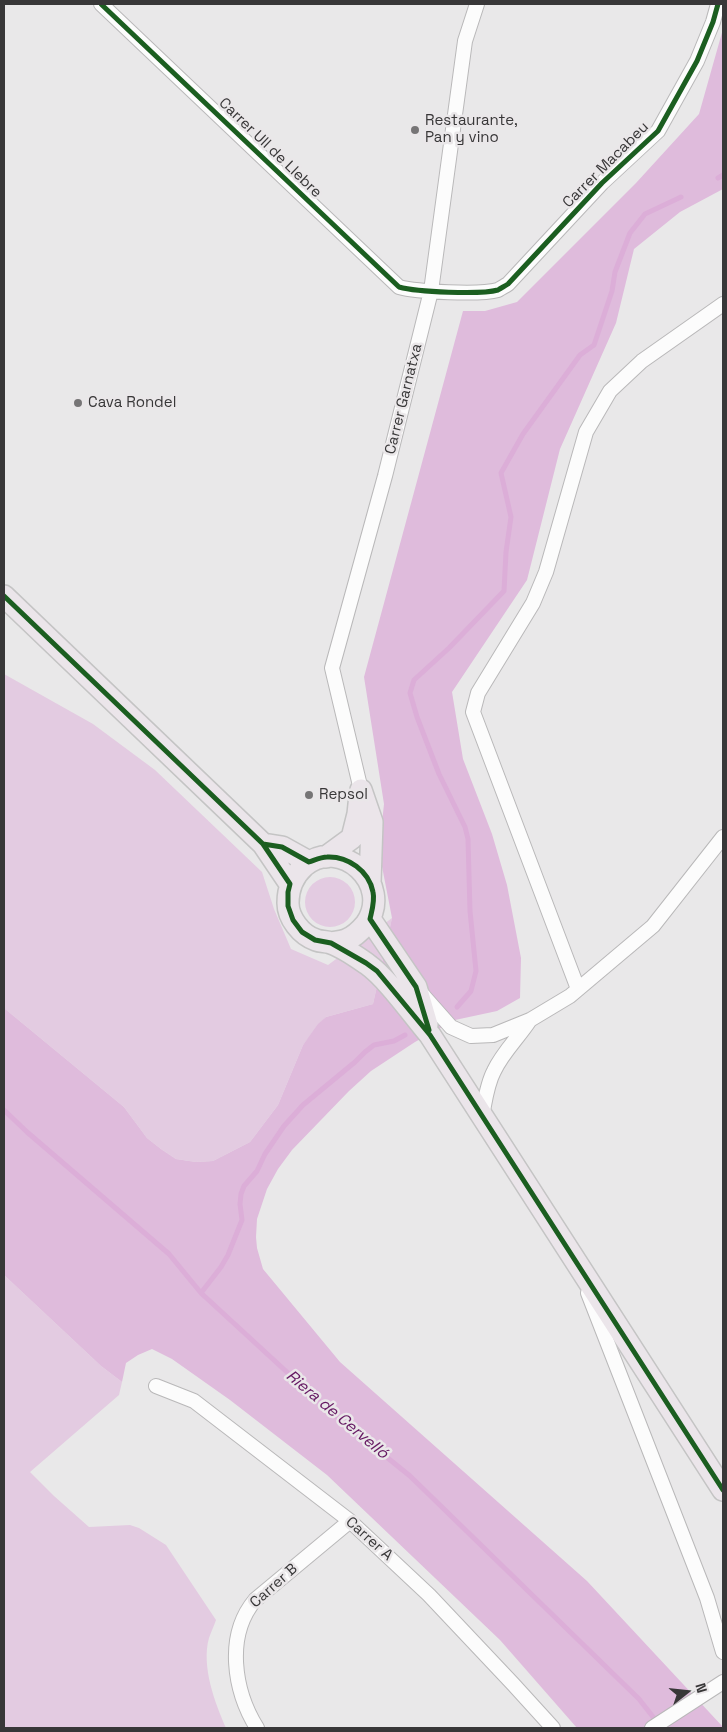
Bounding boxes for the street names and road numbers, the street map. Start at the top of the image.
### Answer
street label: Carrer Ull de Llebre [215,94,325,202]
street label: Carrer Macabeu [559,118,653,212]
street label: Carrer Garnatxa [382,342,426,456]
street label: Carrer A [342,1513,396,1565]
street label: Carrer B [247,1560,301,1612]

